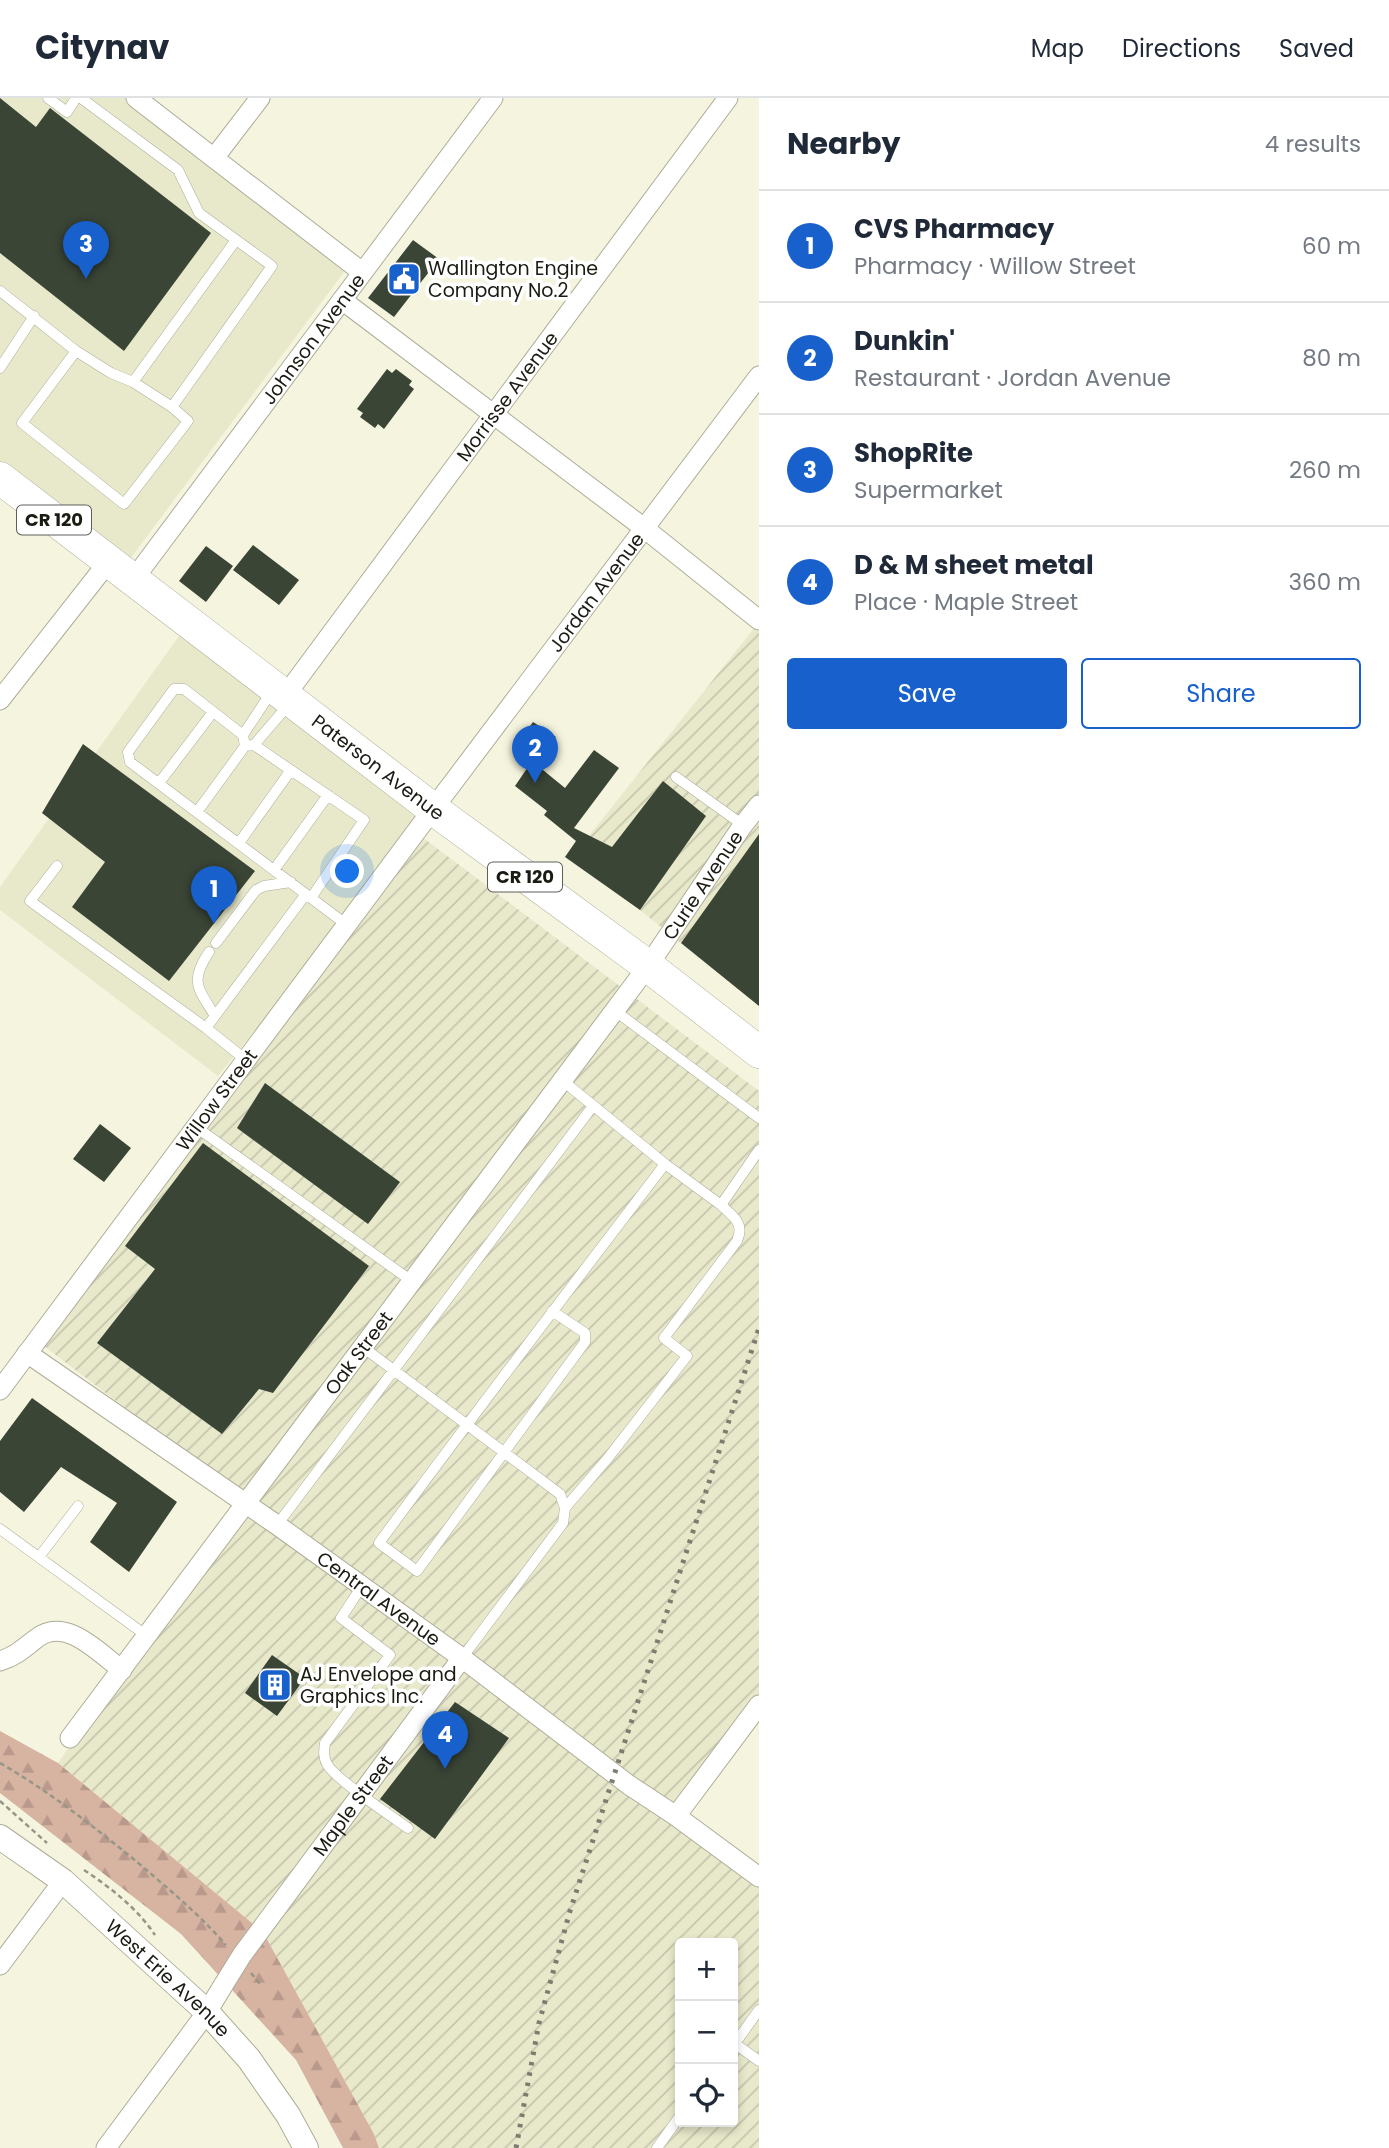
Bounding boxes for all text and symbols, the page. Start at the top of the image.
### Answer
text: Citynav [35,24,169,71]
text: Map [1031,32,1084,65]
text: Directions [1122,32,1241,65]
text: Saved [1279,32,1354,65]
text: Nearby [787,122,901,165]
text: 4 results [1265,128,1361,160]
text: CVS Pharmacy [854,211,1054,247]
pin: 3 [63,221,109,279]
text: 1 [806,230,814,262]
text: 60 m [1302,230,1361,262]
text: Pharmacy · Willow Street [854,250,1136,282]
place label: Wallington Engine Company No.2 [428,255,598,304]
public building icon: Wallington Engine Company No.2 [385,260,423,298]
street label: Johnson Avenue [256,268,371,410]
text: Dunkin' [854,323,955,359]
street label: Morrisse Avenue [450,326,565,467]
text: 2 [803,342,817,374]
text: 80 m [1302,342,1361,374]
text: Restaurant · Jordan Avenue [854,362,1171,394]
text: ShopRite [854,435,973,471]
text: 3 [803,454,817,486]
text: 260 m [1289,454,1361,486]
text: Supermarket [854,474,1003,506]
road number: CR 120 [17,506,91,534]
street label: Jordan Avenue [543,527,651,658]
text: D & M sheet metal [854,547,1094,583]
text: 4 [802,566,818,598]
text: 360 m [1289,566,1361,598]
text: Place · Maple Street [854,586,1078,618]
button: Save [787,658,1067,729]
button: Share [1081,658,1361,729]
street label: Paterson Avenue [306,708,450,827]
pin: 2 [512,725,558,783]
street label: Curie Avenue [656,825,750,945]
your location [330,854,364,888]
road number: CR 120 [488,862,562,892]
pin: 1 [191,866,237,924]
street label: Willow Street [170,1043,264,1157]
street label: Oak Street [318,1306,399,1401]
street label: Central Avenue [311,1545,446,1652]
place label: AJ Envelope and Graphics Inc. [300,1661,457,1710]
building icon: AJ Envelope and Graphics Inc. [256,1666,294,1704]
pin: 4 [422,1711,468,1769]
street label: Maple Street [307,1750,400,1862]
street label: West Erie Avenue [100,1913,236,2043]
map controls [675,1938,738,2127]
button: + [675,1938,738,2001]
button: − [675,2001,738,2064]
button: locate [675,2064,738,2127]

